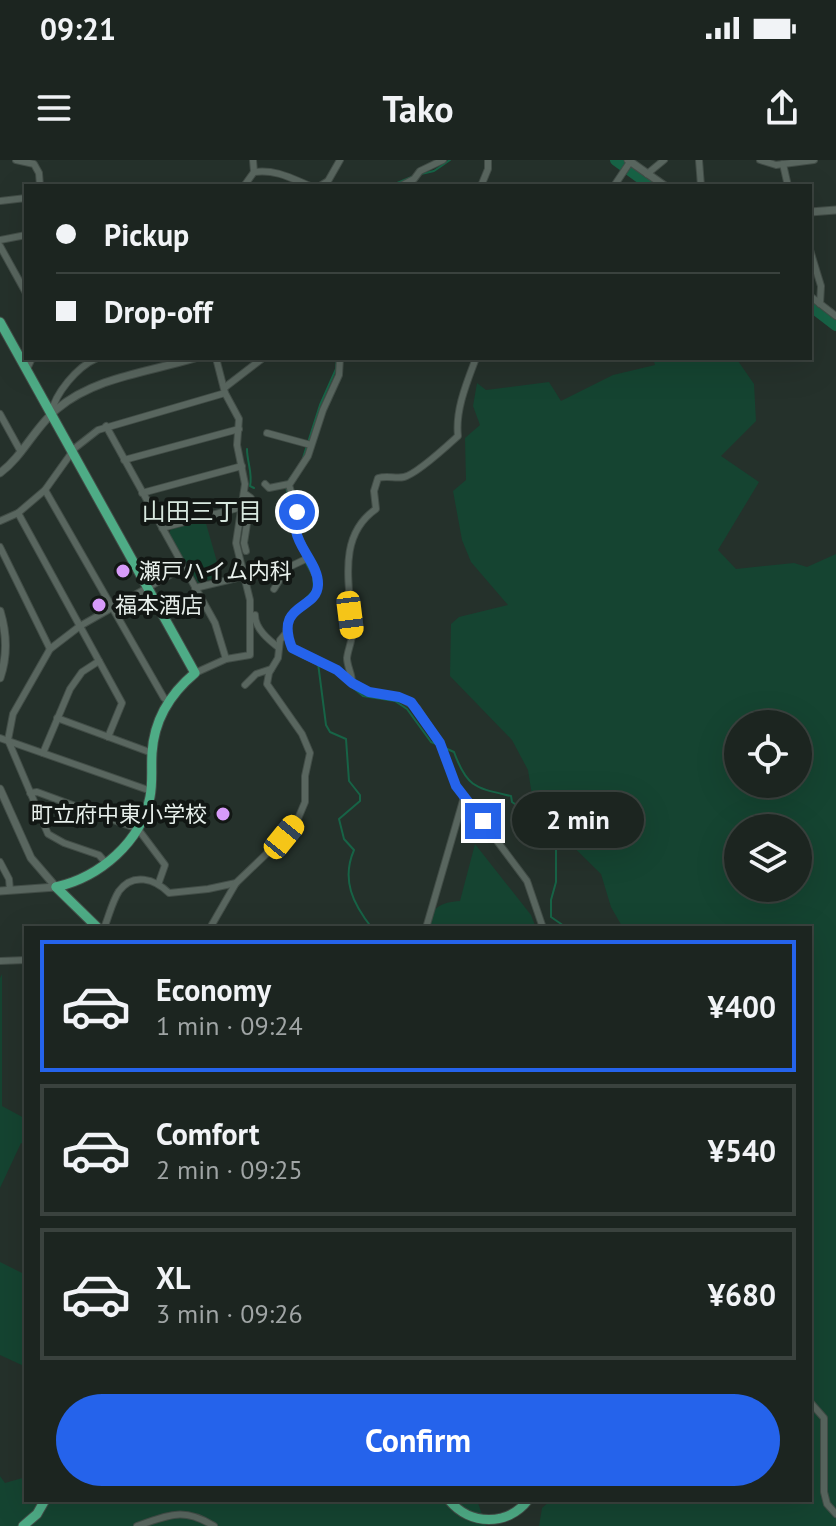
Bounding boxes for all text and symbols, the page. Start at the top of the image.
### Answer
text: 09:21 [40,9,116,48]
text: Tako [382,85,454,132]
icon: menu [32,86,76,130]
icon: share [760,86,804,130]
text: Pickup [104,215,189,254]
text: Drop-off [104,292,212,331]
route start [279,494,315,530]
district label: 山田三丁目 [142,496,262,527]
place label: 瀬戸ハイム内科 [139,557,292,585]
marker: 瀬戸ハイム内科 [114,562,132,580]
car [335,590,365,640]
place label: 福本酒店 [115,591,203,619]
marker: 福本酒店 [90,596,108,614]
map controls [724,710,812,902]
button: locate [724,710,812,798]
callout: 2 min [511,793,643,849]
place label: 町立府中東小学校 [31,800,207,828]
route end [465,803,501,839]
text: 2 min [546,803,610,836]
marker: 町立府中東小学校 [214,805,232,823]
car [260,811,308,863]
button: layers [724,814,812,902]
icon: car [60,970,132,1042]
text: Economy [156,970,271,1009]
text: ¥400 [708,987,776,1026]
text: 1 min · 09:24 [156,1009,303,1042]
icon: car [60,1114,132,1186]
text: Comfort [156,1114,259,1153]
text: ¥540 [708,1131,776,1170]
text: 2 min · 09:25 [156,1153,303,1186]
icon: car [60,1258,132,1330]
text: XL [156,1258,190,1297]
text: ¥680 [708,1275,776,1314]
text: 3 min · 09:26 [156,1297,303,1330]
button: Confirm [56,1394,780,1486]

